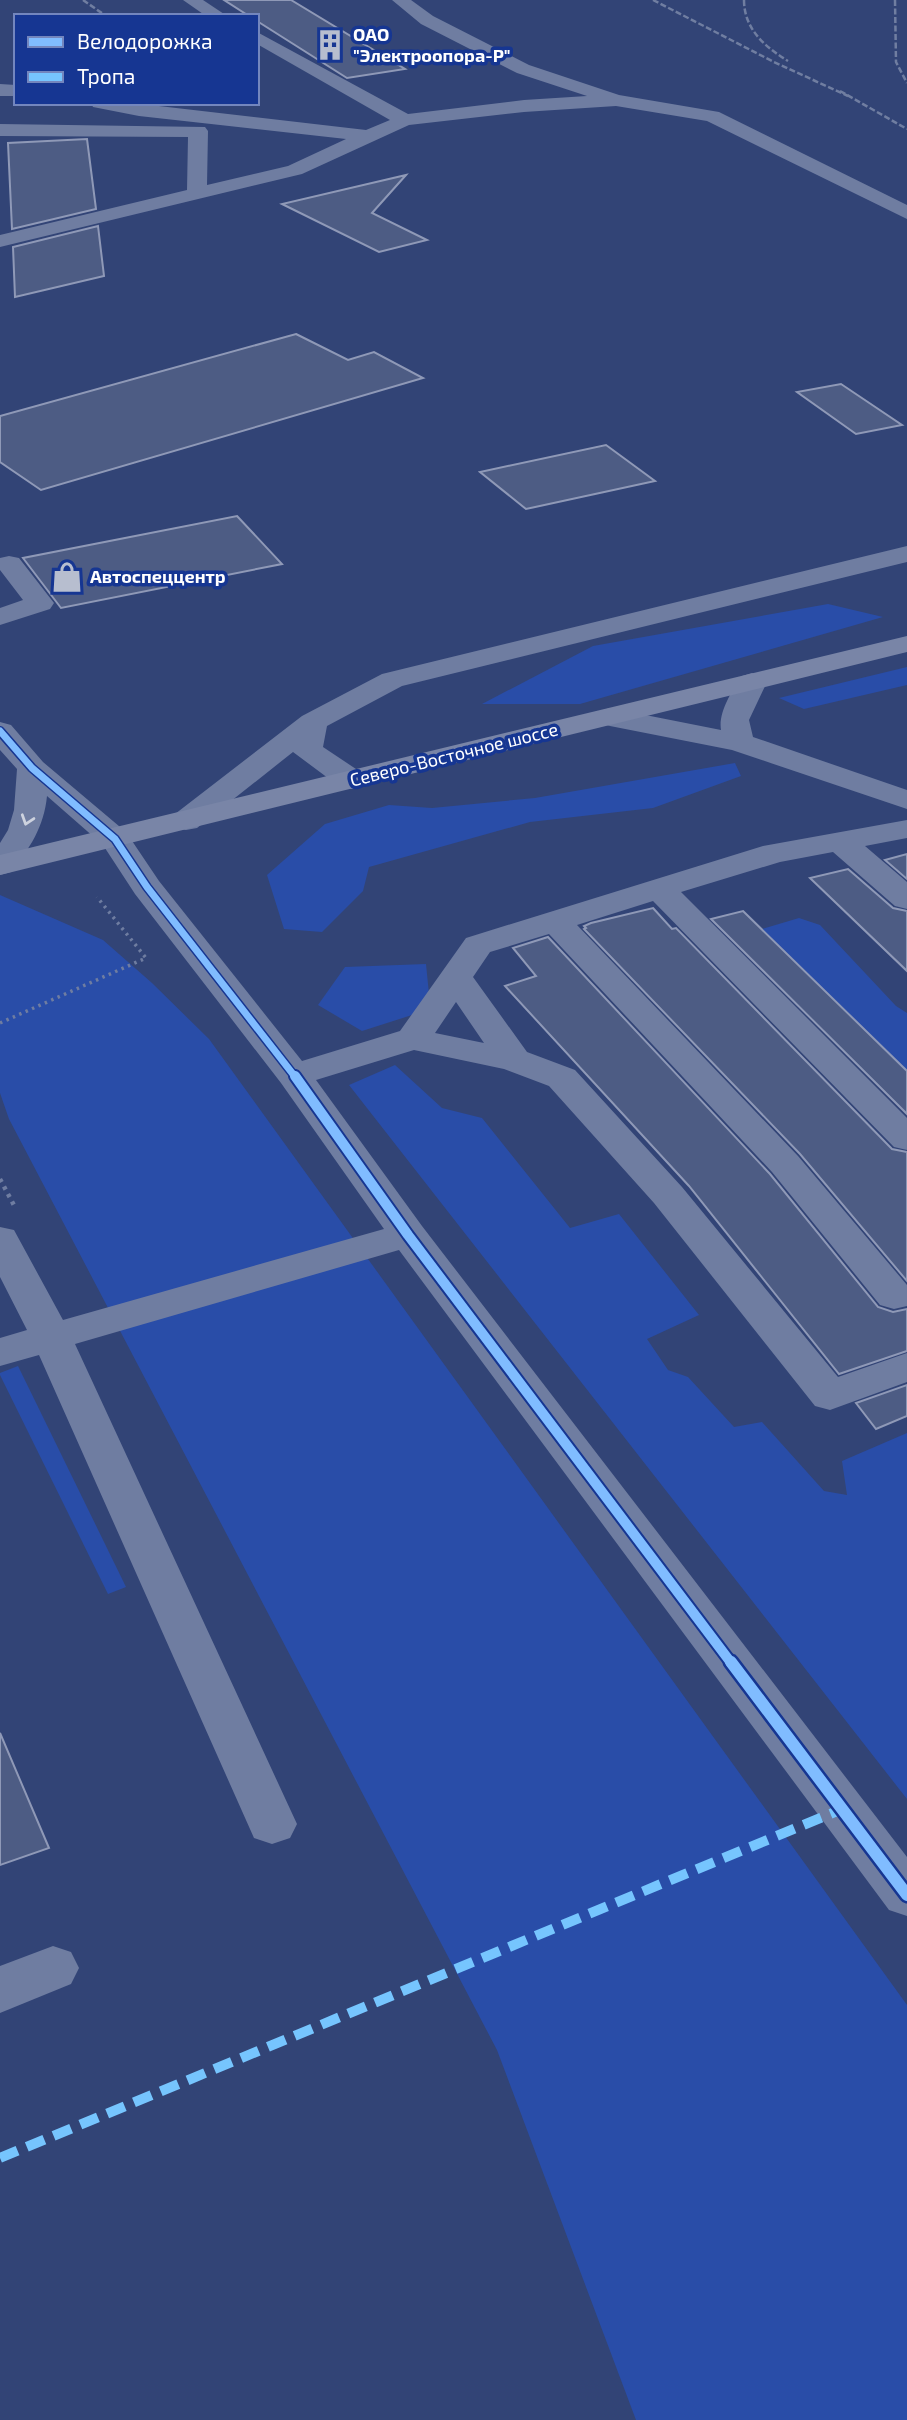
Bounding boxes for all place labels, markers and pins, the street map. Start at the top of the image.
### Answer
place label: ОАО "Электроопора-Р" [353,23,511,66]
building icon: ОАО "Электроопора-Р" [313,28,347,62]
shop icon: Автоспеццентр [50,560,84,594]
place label: Автоспеццентр [90,565,226,587]

